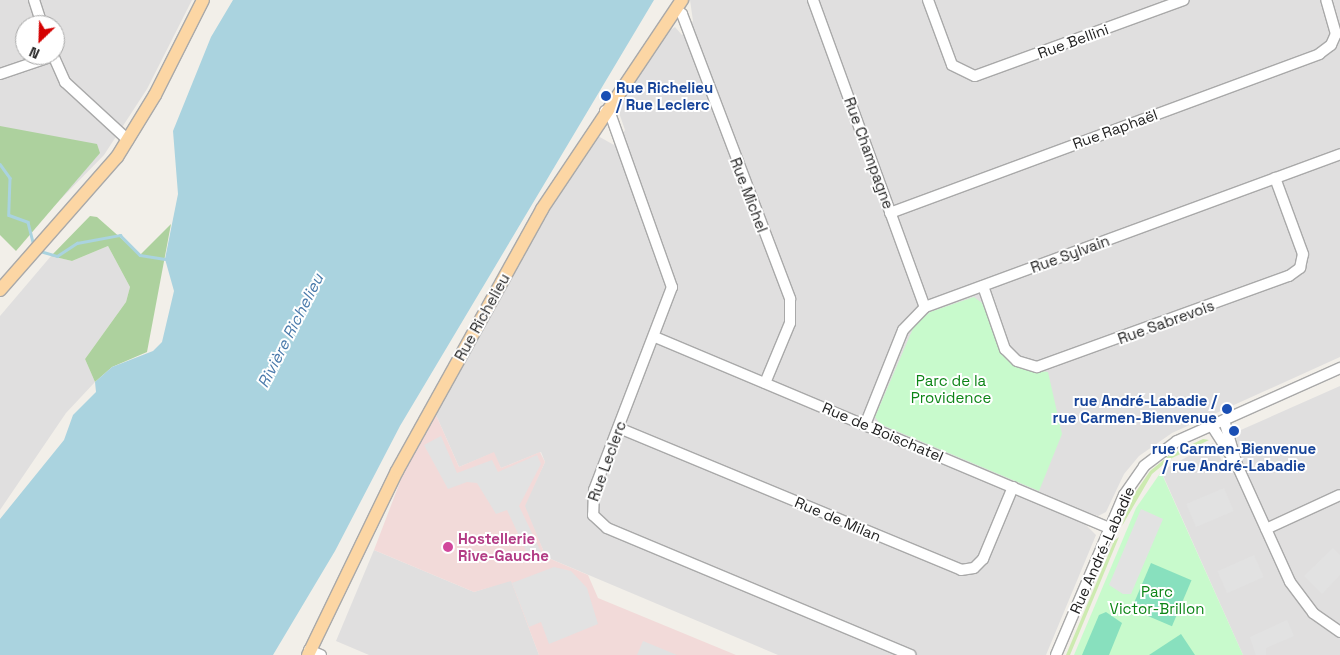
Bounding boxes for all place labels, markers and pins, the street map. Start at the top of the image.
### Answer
place label: Rue Richelieu / Rue Leclerc [616,78,713,113]
marker: Rue Richelieu / Rue Leclerc [600,90,612,102]
place label: rue André-Labadie / rue Carmen-Bienvenue [1053,391,1217,426]
marker: rue André-Labadie / rue Carmen-Bienvenue [1221,403,1233,415]
marker: rue Carmen-Bienvenue / rue André-Labadie [1228,425,1240,437]
place label: rue Carmen-Bienvenue / rue André-Labadie [1152,439,1316,474]
place label: Hostellerie Rive-Gauche [458,529,549,564]
marker: Hostellerie Rive-Gauche [442,541,454,553]

